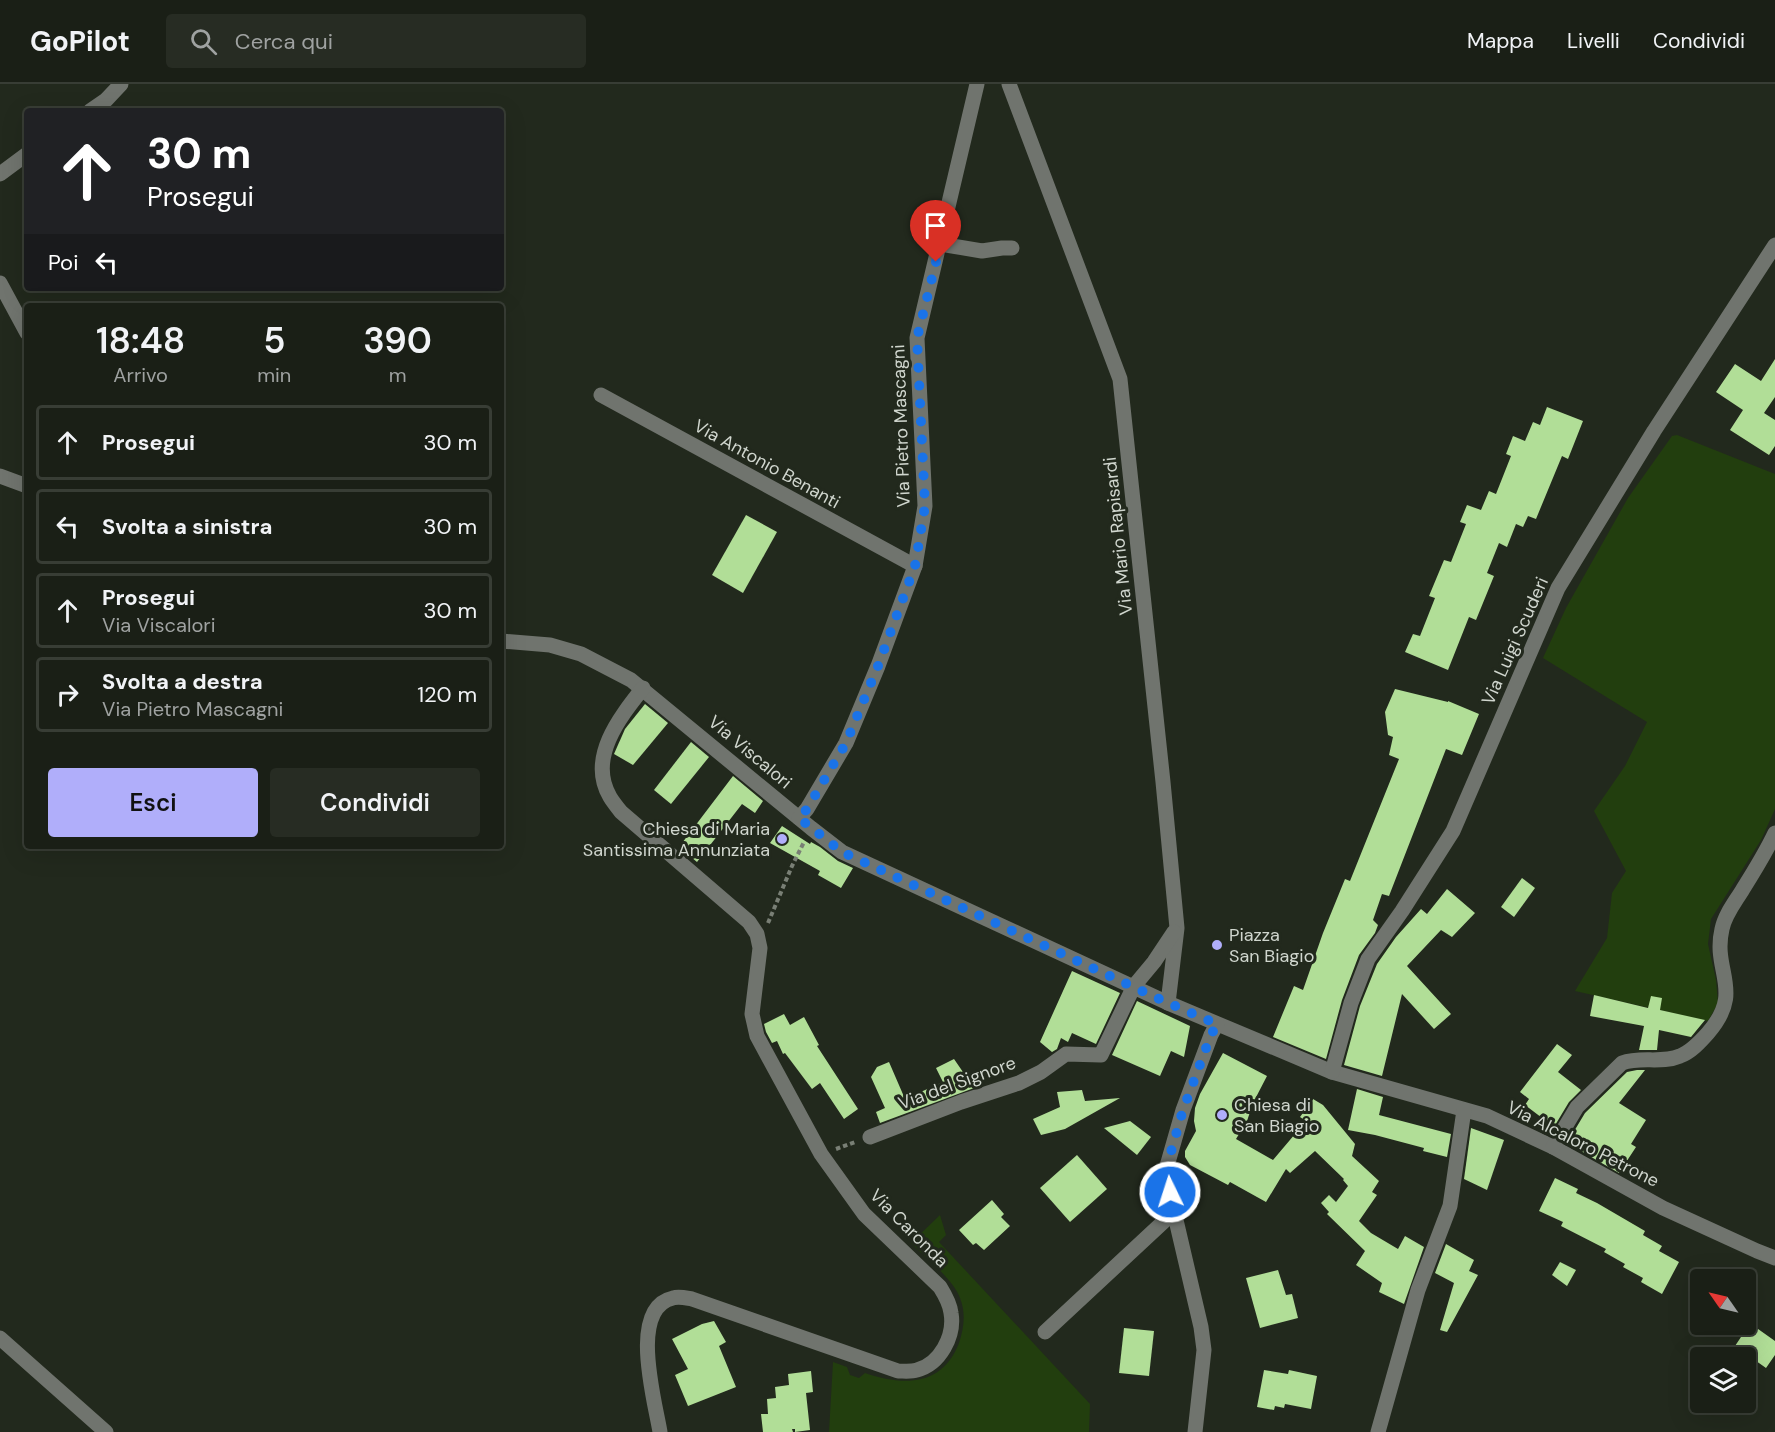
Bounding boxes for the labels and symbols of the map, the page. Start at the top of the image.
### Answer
pin [910,200,961,262]
street label: Via Pietro Mascagni [886,344,916,508]
street label: Via Antonio Benanti [690,414,844,514]
street label: Via Mario Rapisardi [1098,456,1138,616]
street label: Via Luigi Scuderi [1476,573,1554,709]
street label: Via Viscalori [703,710,797,794]
place label: Chiesa di Maria Santissima Annunziata [583,817,770,862]
marker: Chiesa di Maria Santissima Annunziata [775,832,789,846]
place label: Piazza San Biagio [1229,923,1314,968]
marker: Piazza San Biagio [1210,938,1224,952]
street label: Via del Signore [895,1051,1019,1115]
place label: Chiesa di San Biagio [1234,1093,1319,1138]
street label: Via Alcaloro Petrone [1503,1095,1663,1193]
marker: Chiesa di San Biagio [1215,1108,1229,1122]
position arrow [1138,1160,1202,1224]
street label: Via Caronda [864,1183,954,1273]
north arrow [1690,1269,1756,1335]

